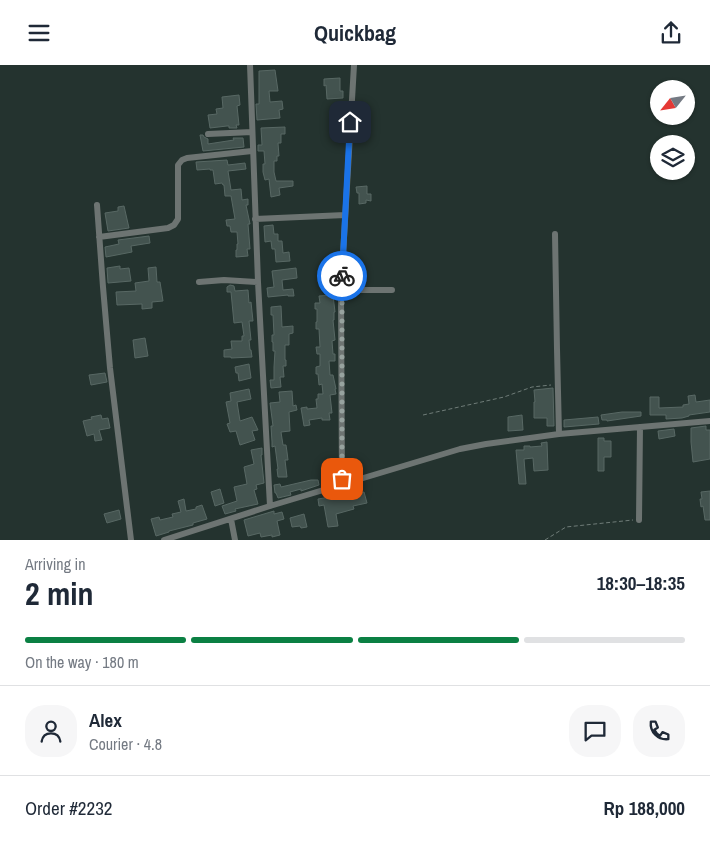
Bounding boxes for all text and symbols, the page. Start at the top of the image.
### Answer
text: Quickbag [314,18,396,48]
icon: menu [25,19,53,47]
icon: share [657,19,685,47]
north arrow [650,80,695,125]
map controls [650,80,695,180]
pin [329,101,371,143]
icon: home [336,108,364,136]
button: layers [650,135,695,180]
courier [317,251,367,301]
icon: bike [328,262,356,290]
pin [321,458,363,500]
icon: bag [328,465,356,493]
text: Arriving in [25,553,86,575]
text: 18:30–18:35 [597,570,685,596]
text: 2 min [25,572,94,615]
text: On the way · 180 m [25,651,139,673]
button: person [25,705,77,757]
button: chat [569,705,621,757]
button: phone [633,705,685,757]
text: Alex [89,707,122,733]
text: Courier · 4.8 [89,733,162,755]
text: Order #2232 [25,795,112,821]
text: Rp 188,000 [604,795,685,821]

